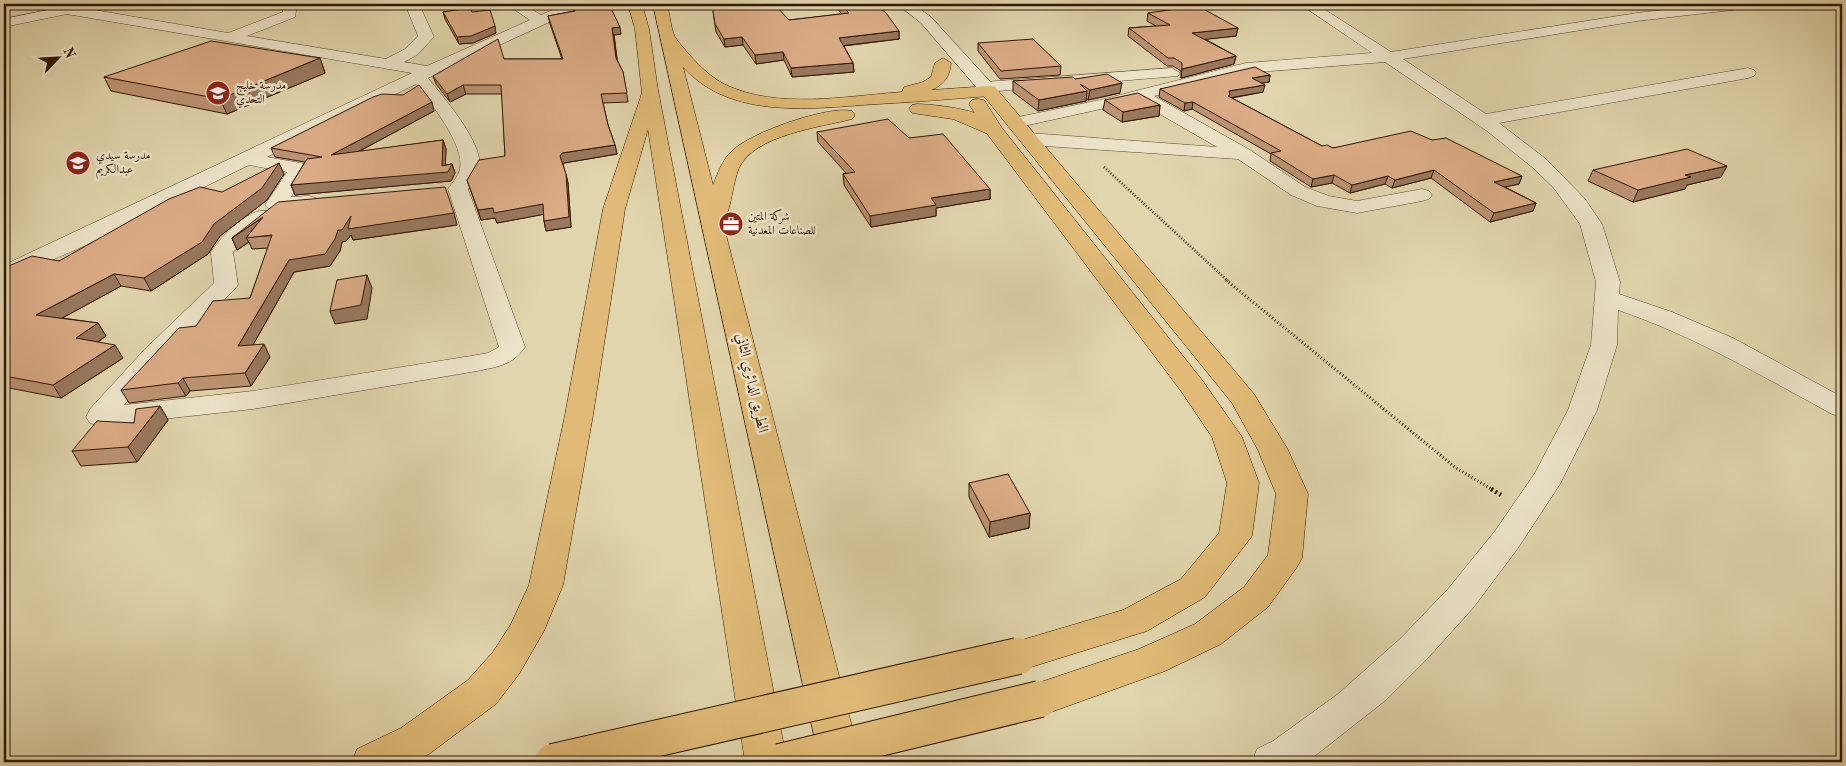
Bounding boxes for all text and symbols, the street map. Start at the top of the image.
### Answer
north arrow [32,32,82,82]
text: N [60,45,78,61]
school or university icon: مدرسة خليج التحدي [205,80,231,106]
place label: مدرسة خليج التحدي [236,80,286,109]
school or university icon: مدرسة سيدي عبدالكريم [65,150,91,176]
place label: مدرسة سيدي عبدالكريم [96,150,150,180]
place label: شركة المتين للصناعات المعدنية [748,208,816,237]
office icon: شركة المتين للصناعات المعدنية [718,211,744,237]
street label: الطريق الدائري الثاني [729,332,770,435]

